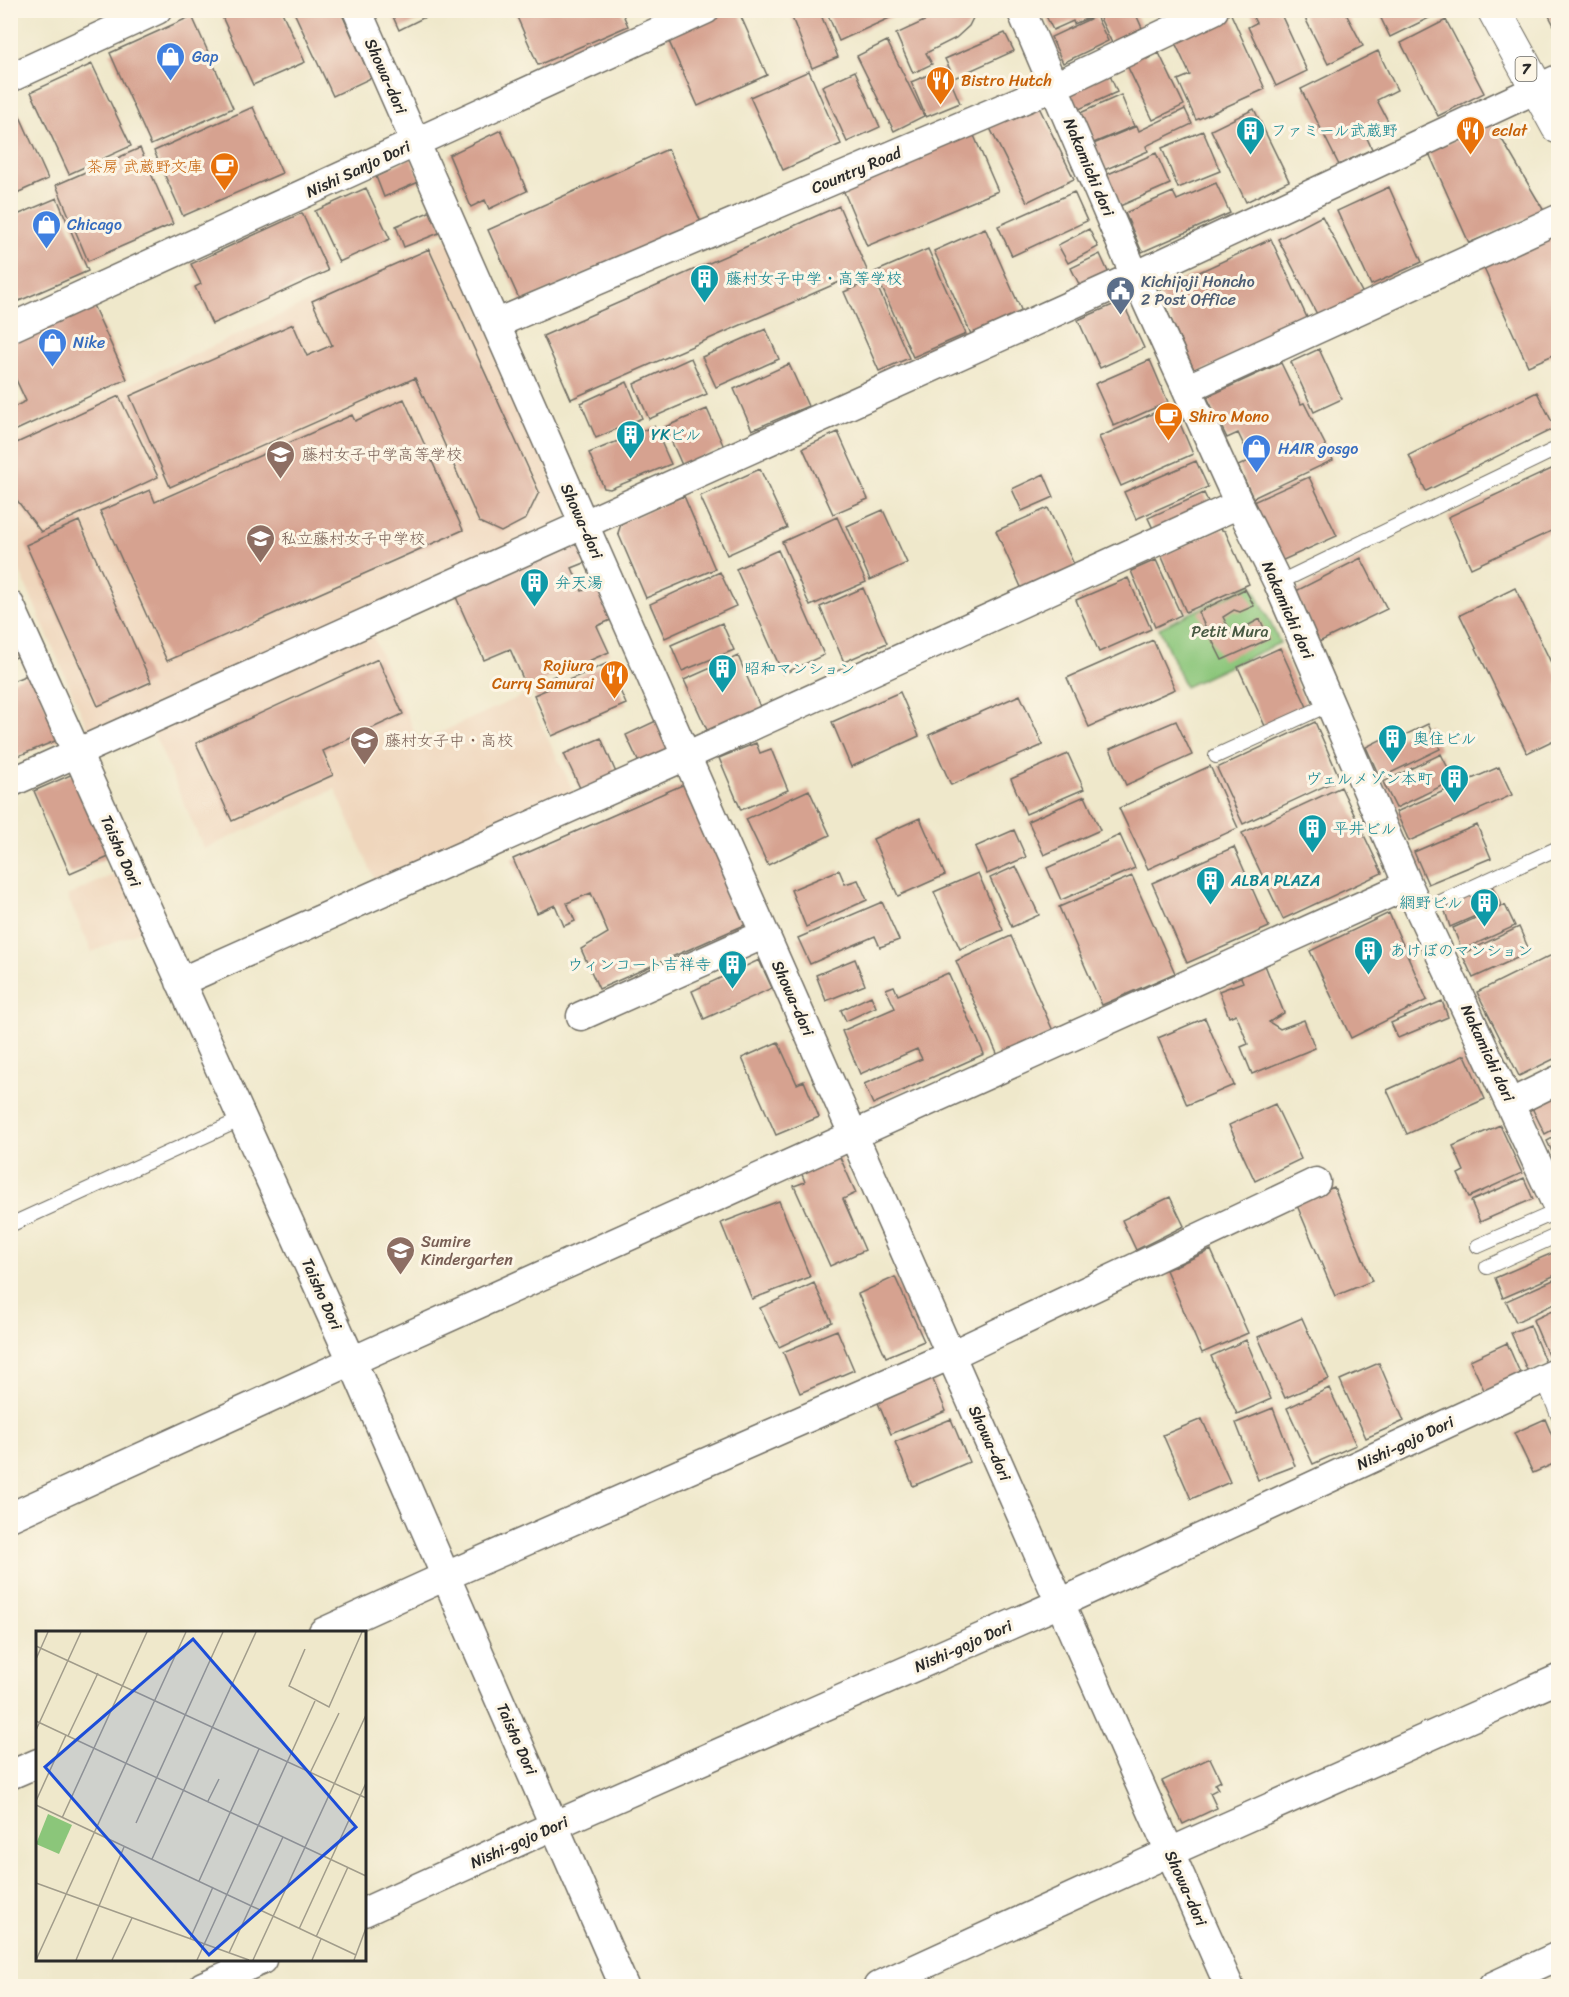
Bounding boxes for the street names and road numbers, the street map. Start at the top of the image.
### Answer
street label: Showa-dori [356,33,416,119]
road number: 7 [1516,57,1537,81]
street label: Nakamichi dori [1055,113,1123,221]
street label: Nishi Sanjo Dori [301,132,416,206]
street label: Country Road [806,137,907,202]
street label: Showa-dori [552,478,612,564]
street label: Nakamichi dori [1253,556,1323,664]
street label: Taisho Dori [92,810,150,892]
street label: Showa-dori [763,955,823,1041]
street label: Nakamichi dori [1453,999,1524,1107]
street label: Taisho Dori [293,1253,351,1335]
street label: Showa-dori [960,1400,1020,1486]
street label: Nishi-gojo Dori [1351,1407,1459,1478]
street label: Nishi-gojo Dori [909,1611,1018,1681]
street label: Taisho Dori [488,1698,546,1780]
street label: Nishi-gojo Dori [465,1807,574,1877]
street label: Showa-dori [1156,1845,1216,1931]

